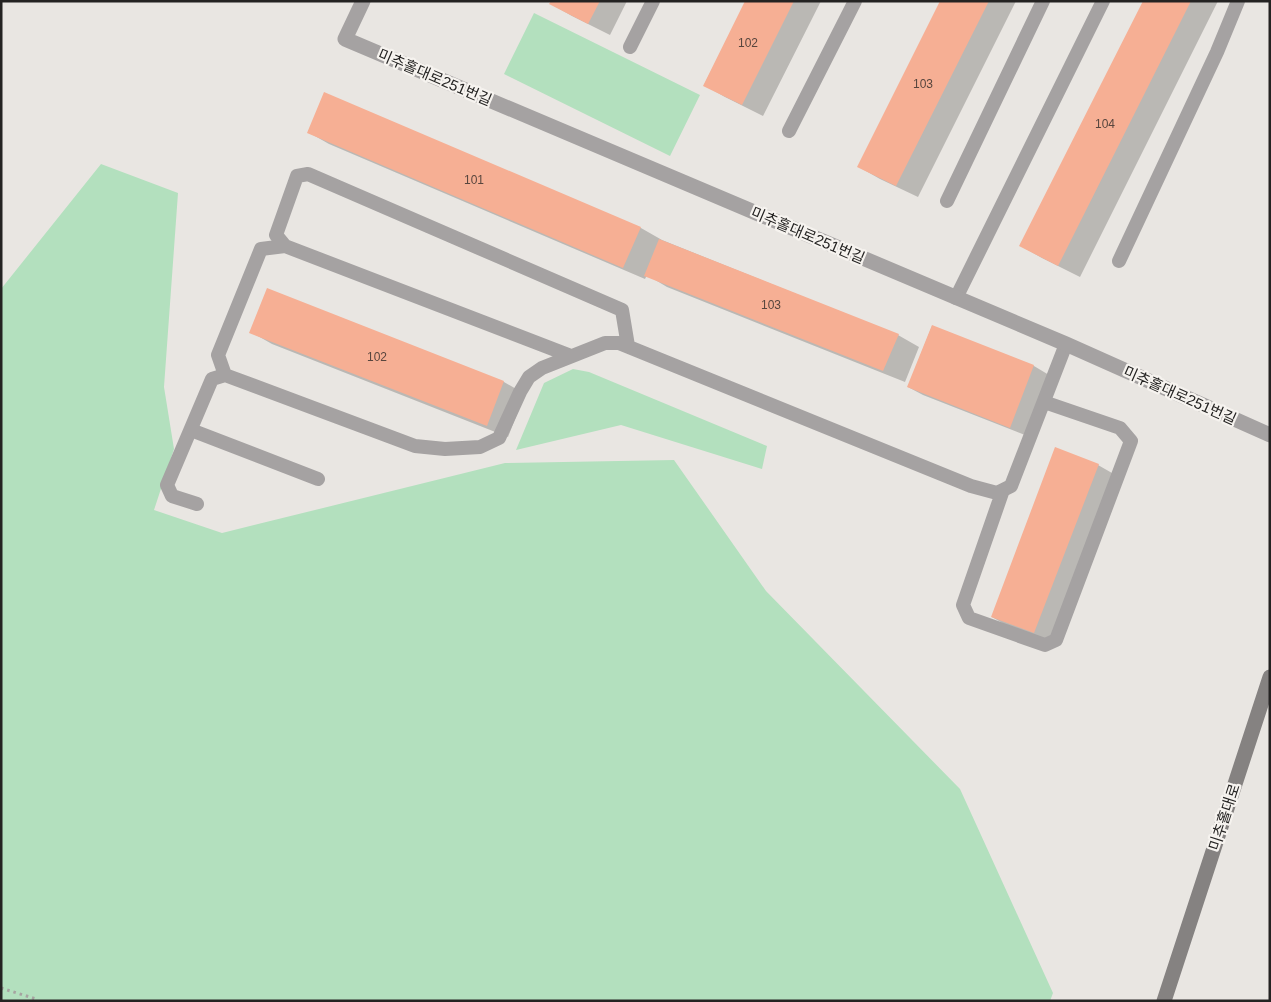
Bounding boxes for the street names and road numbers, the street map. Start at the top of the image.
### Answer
street label: 미추홀대로251번길 [376,45,494,109]
street label: 미추홀대로251번길 [749,203,867,267]
street label: 미추홀대로251번길 [1121,362,1239,428]
street label: 미추홀대로 [1205,782,1243,852]

